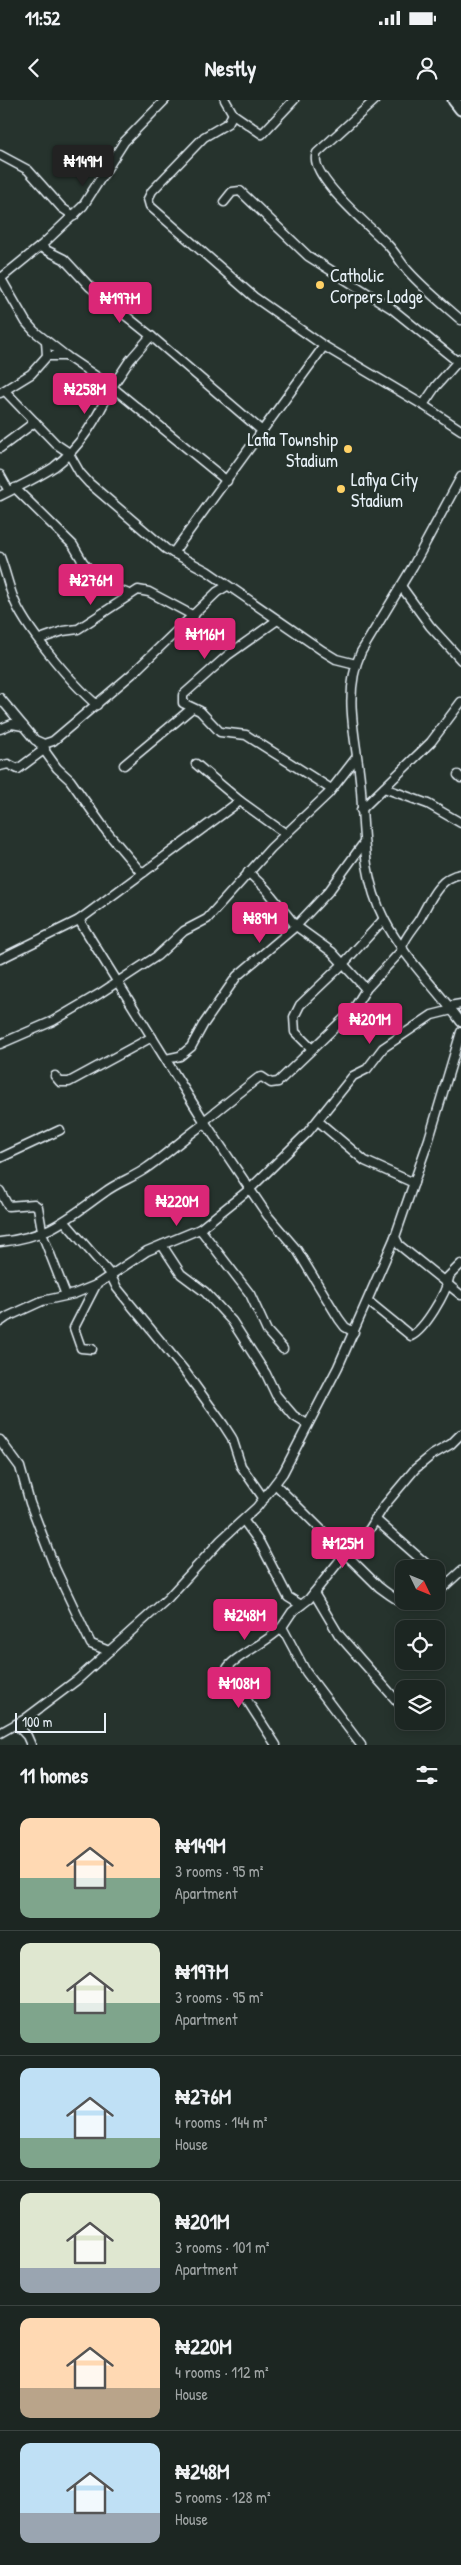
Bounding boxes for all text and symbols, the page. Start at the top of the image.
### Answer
text: 11:52 [25,5,60,31]
text: Nestly [205,53,256,83]
icon: back [20,54,48,82]
icon: person [413,54,441,82]
pin: ₦149M [48,144,118,187]
text: ₦149M [64,150,102,172]
place label: Catholic Corpers Lodge [330,263,423,309]
marker: Catholic Corpers Lodge [314,279,326,291]
pin: ₦197M [85,282,155,324]
text: ₦197M [100,287,140,309]
pin: ₦258M [50,372,120,415]
text: ₦258M [64,378,106,400]
place label: Lafia Township Stadium [247,427,338,473]
marker: Lafia Township Stadium [342,443,354,455]
place label: Lafiya City Stadium [351,467,419,513]
marker: Lafiya City Stadium [335,483,347,495]
pin: ₦276M [56,564,126,606]
text: ₦276M [70,569,112,591]
pin: ₦116M [170,618,240,660]
text: ₦116M [185,623,225,645]
pin: ₦89M [230,902,290,944]
text: ₦89M [243,907,277,929]
pin: ₦201M [335,1002,405,1045]
text: ₦201M [349,1008,391,1030]
pin: ₦220M [142,1184,212,1227]
text: ₦220M [155,1190,199,1212]
pin: ₦125M [308,1526,378,1569]
text: ₦125M [322,1532,364,1554]
north arrow [395,1560,445,1610]
map controls [395,1560,445,1730]
pin: ₦248M [210,1598,280,1641]
text: ₦248M [224,1604,266,1626]
button: locate [395,1620,445,1670]
pin: ₦108M [204,1666,274,1709]
text: ₦108M [219,1672,259,1694]
button: layers [395,1680,445,1730]
scale bar [15,1710,106,1733]
text: 100 m [22,1712,52,1731]
text: 11 homes [20,1761,88,1790]
icon: filters [413,1761,441,1789]
text: ₦149M [175,1831,226,1860]
icon: home [60,1838,120,1898]
text: 3 rooms · 95 m² [175,1860,263,1882]
text: Apartment [175,1882,238,1904]
text: ₦197M [175,1957,228,1986]
icon: home [60,1963,120,2023]
text: 3 rooms · 95 m² [175,1986,263,2008]
text: Apartment [175,2008,238,2030]
text: ₦276M [175,2082,231,2111]
icon: home [60,2088,120,2148]
text: 4 rooms · 144 m² [175,2111,267,2133]
text: House [175,2133,208,2155]
text: ₦201M [175,2207,230,2236]
icon: home [60,2213,120,2273]
text: 3 rooms · 101 m² [175,2236,270,2258]
text: Apartment [175,2258,238,2280]
text: ₦220M [175,2332,232,2361]
icon: home [60,2338,120,2398]
text: 4 rooms · 112 m² [175,2361,269,2383]
text: House [175,2383,208,2405]
text: ₦248M [175,2457,229,2486]
icon: home [60,2463,120,2523]
text: 5 rooms · 128 m² [175,2486,271,2508]
text: House [175,2508,208,2530]

